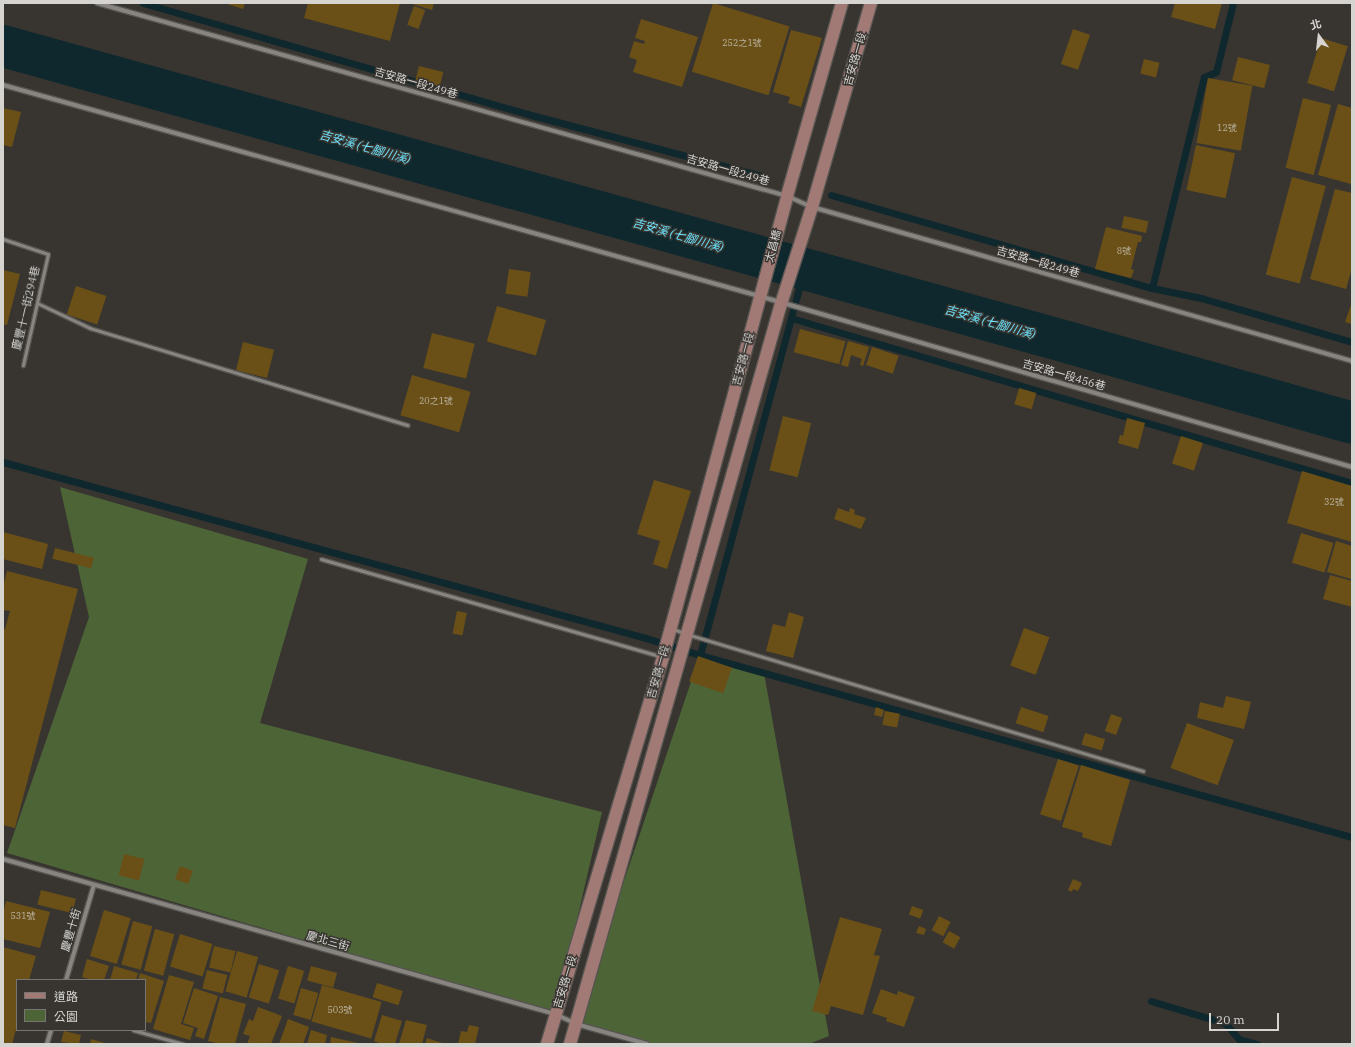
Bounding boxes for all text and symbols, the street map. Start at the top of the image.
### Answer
north arrow [1299,16,1339,56]
text: 北 [1309,16,1323,33]
street label: 吉安路一段 [841,31,869,87]
house number: 252之1號 [722,38,762,48]
street label: 吉安路一段249巷 [373,65,459,101]
house number: 12號 [1217,123,1237,133]
water label: 吉安溪 (七腳川溪) [318,127,412,167]
street label: 吉安路一段249巷 [685,152,771,188]
water label: 吉安溪 (七腳川溪) [631,215,725,255]
street label: 太昌橋 [762,228,784,264]
street label: 吉安路一段249巷 [995,244,1081,280]
house number: 8號 [1117,246,1131,256]
street label: 慶豐十一街294巷 [10,265,42,351]
water label: 吉安溪 (七腳川溪) [943,302,1037,342]
street label: 吉安路一段 [730,331,756,387]
street label: 吉安路一段456巷 [1021,357,1107,393]
house number: 20之1號 [419,396,453,406]
house number: 32號 [1324,497,1344,507]
street label: 吉安路一段 [644,644,672,700]
street label: 慶豐十街 [59,907,83,953]
house number: 531號 [10,911,36,921]
street label: 慶北三街 [305,929,351,953]
street label: 吉安路一段 [551,954,579,1010]
legend [16,979,146,1031]
text: 道路 [54,989,78,1004]
house number: 503號 [327,1005,353,1015]
scale bar [1211,1005,1281,1031]
text: 公園 [54,1009,78,1024]
text: 20 m [1216,1012,1245,1027]

